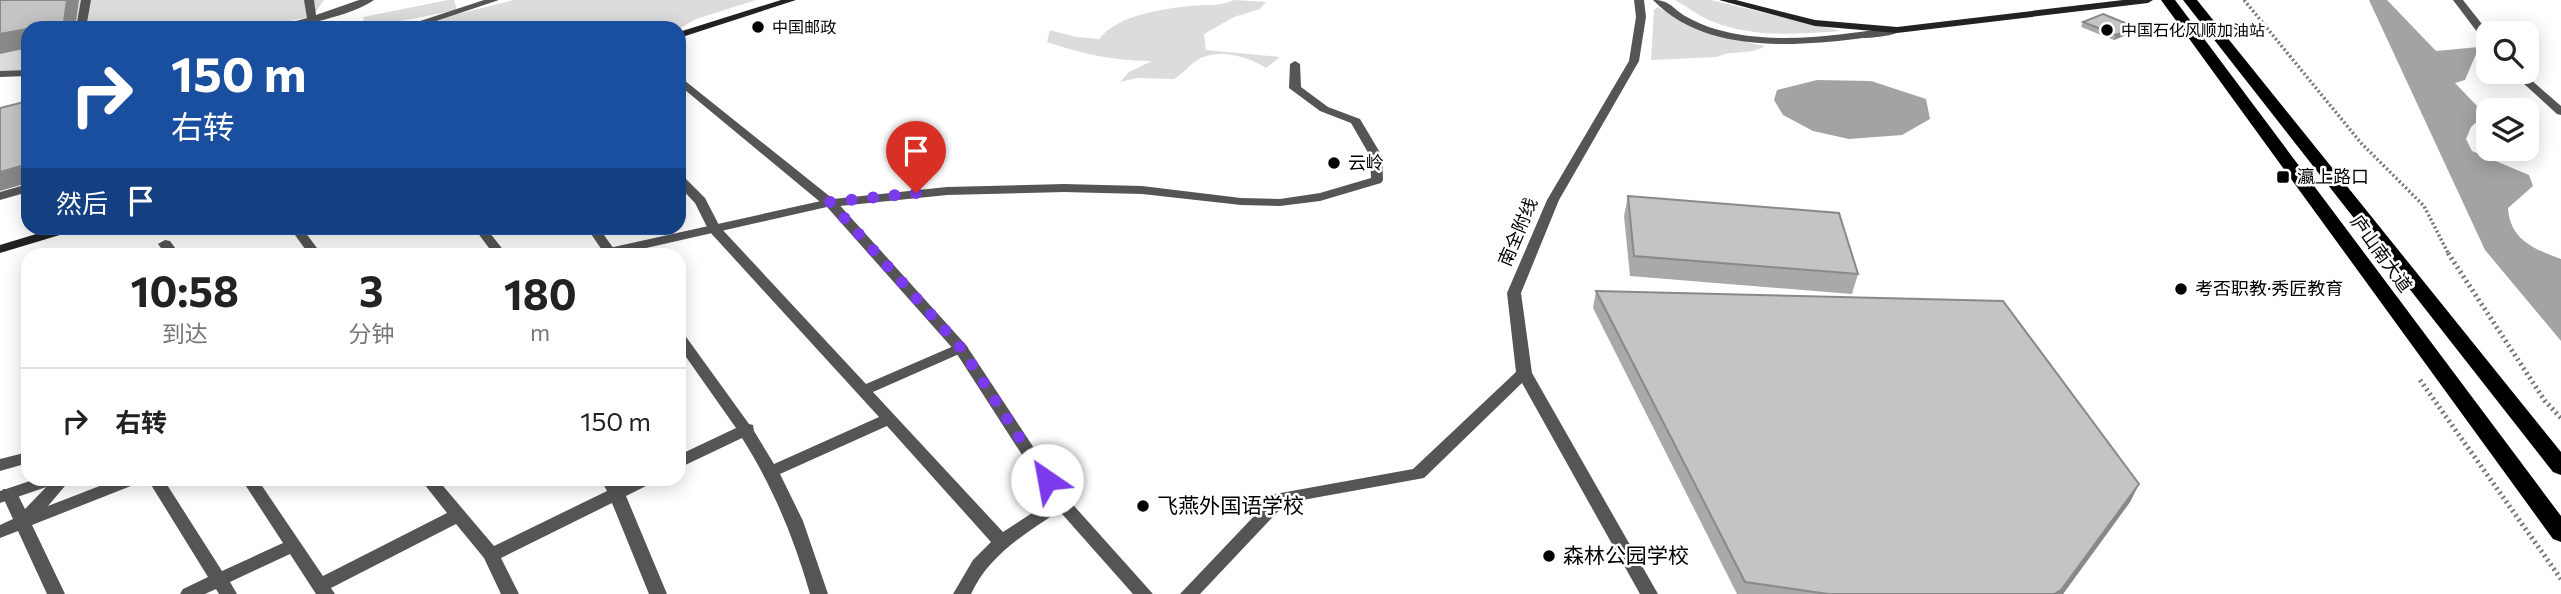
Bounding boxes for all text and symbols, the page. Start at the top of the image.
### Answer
place label: 中国邮政 [772,17,836,36]
marker: 中国邮政 [750,19,766,35]
place label: 中国石化风顺加油站 [2121,20,2265,39]
map controls [2476,21,2539,161]
button: search [2476,21,2539,84]
marker: 中国石化风顺加油站 [2099,22,2115,38]
text: 150 m [171,42,306,102]
icon: right [56,49,147,140]
button: layers [2476,98,2539,161]
text: 右转 [171,106,235,146]
pin [886,121,946,193]
icon: arrive [897,132,935,170]
place label: 云岭 [1348,151,1384,173]
marker: 云岭 [1326,155,1342,171]
place label: 瀛上路口 [2297,165,2369,187]
marker: 瀛上路口 [2275,169,2291,185]
icon: arrive [122,182,160,220]
text: 然后 [56,187,108,218]
street label: 南全附线 [1493,194,1541,269]
street label: 庐山南大道 [2346,211,2417,296]
text: 10:58 [130,264,239,316]
text: 3 [359,264,384,316]
text: 180 [504,267,577,319]
place label: 考否职教·秀匠教育 [2195,277,2343,299]
marker: 考否职教·秀匠教育 [2173,281,2189,297]
text: m [530,318,550,346]
text: 到达 [162,319,208,347]
text: 分钟 [348,319,394,347]
icon: right [56,402,94,440]
text: 150 m [580,405,651,436]
text: 右转 [115,406,167,437]
position arrow [1010,443,1084,517]
place label: 飞燕外国语学校 [1157,492,1304,517]
marker: 飞燕外国语学校 [1135,498,1151,514]
place label: 森林公园学校 [1563,542,1689,567]
marker: 森林公园学校 [1541,548,1557,564]

